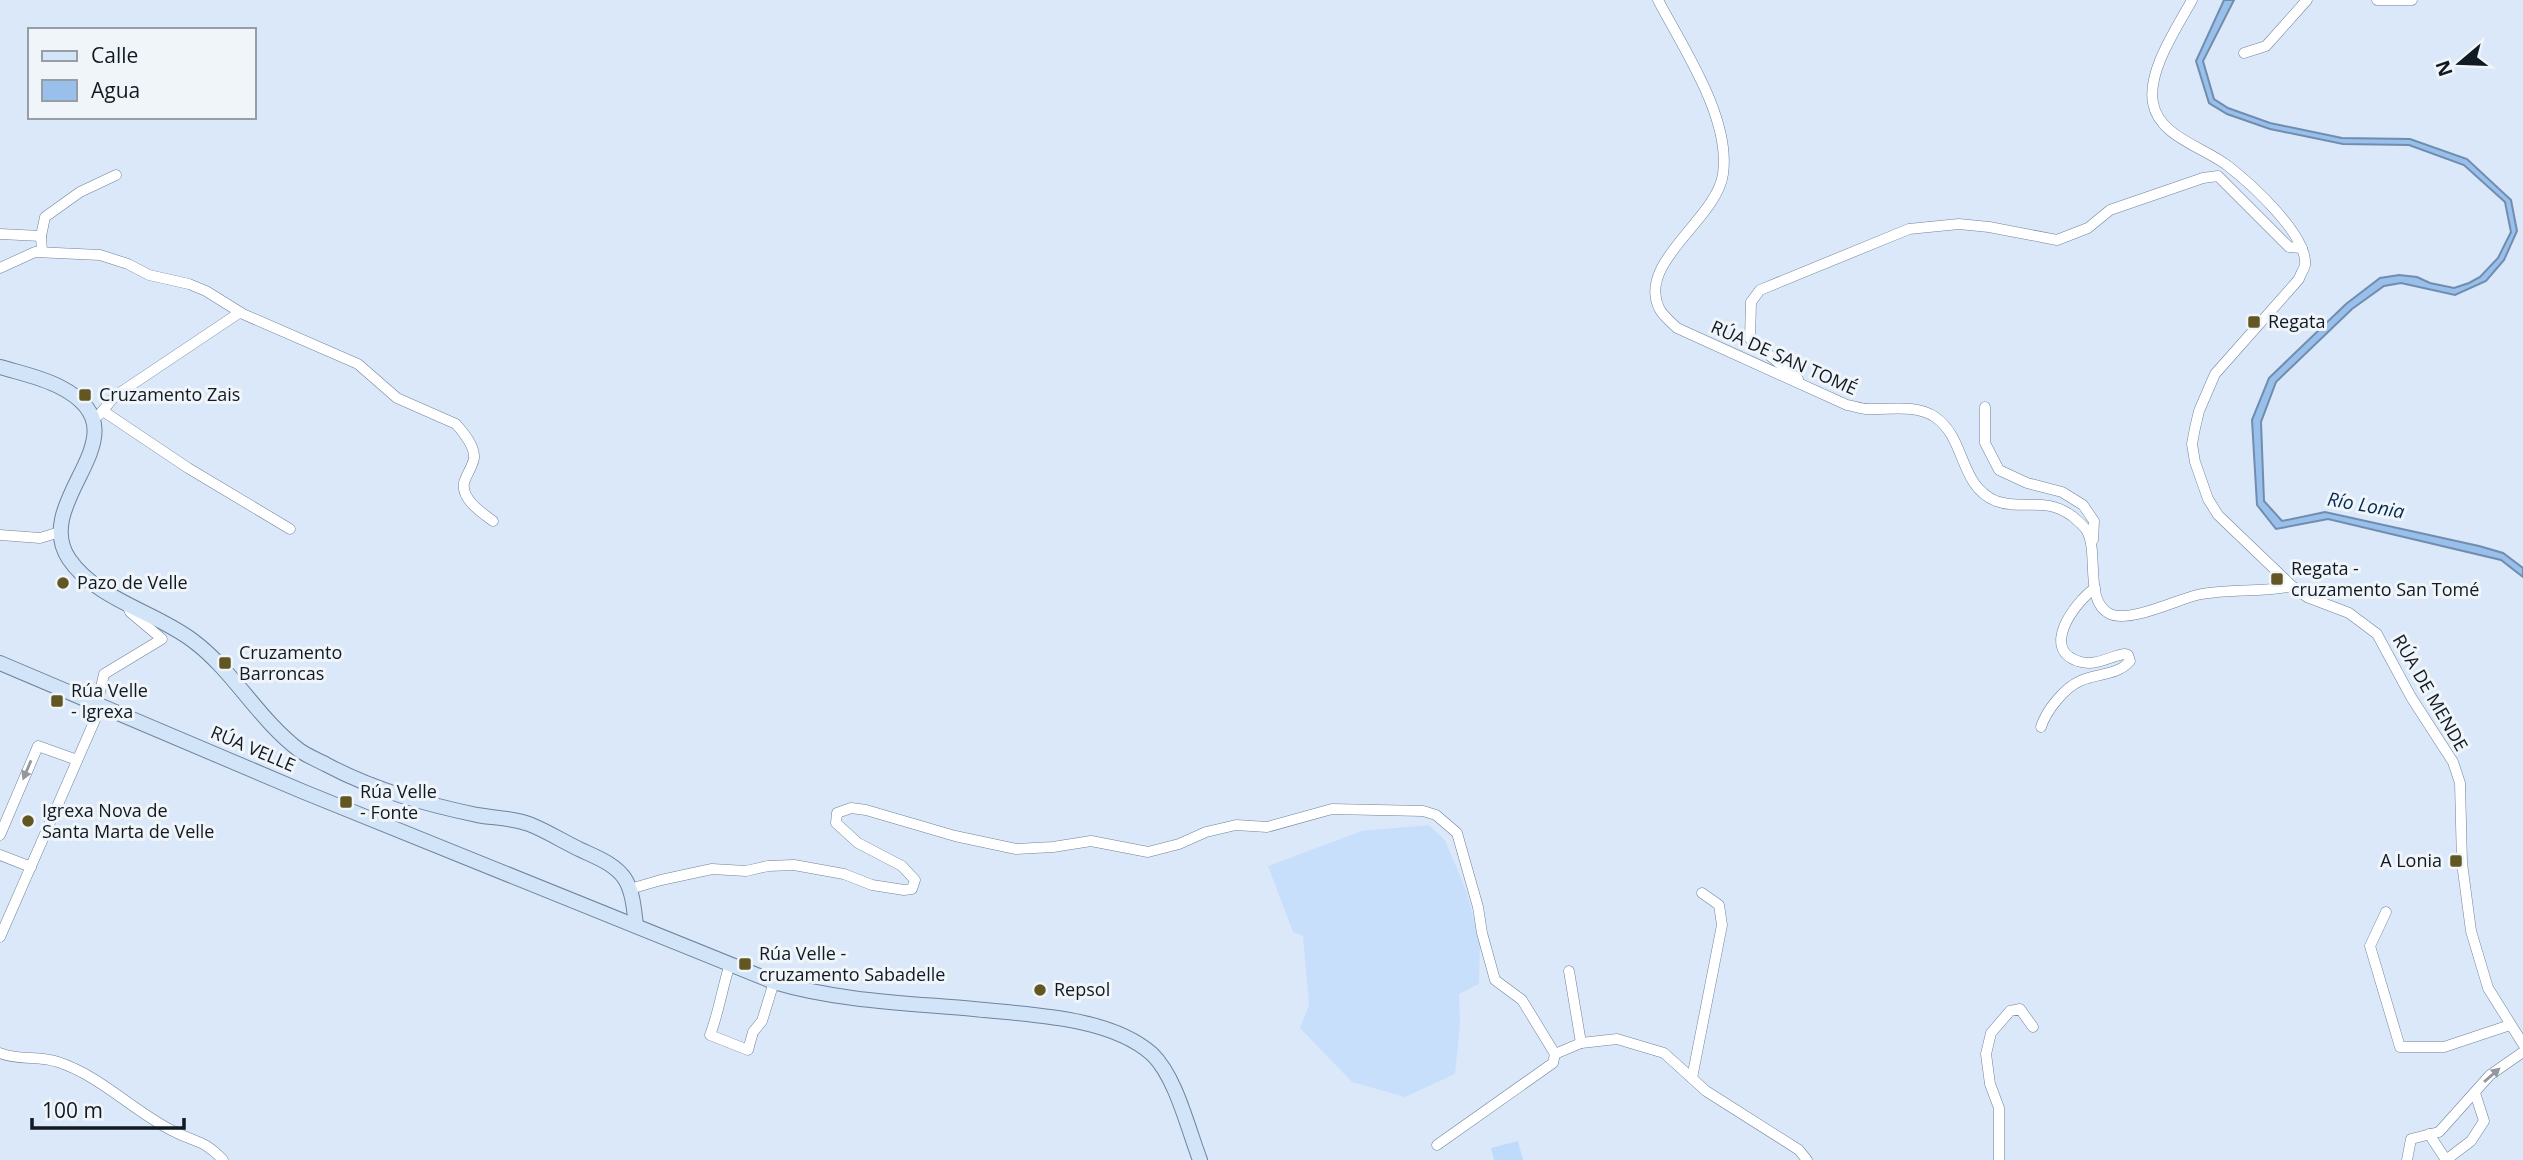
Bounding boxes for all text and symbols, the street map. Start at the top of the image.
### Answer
legend [28,28,256,119]
north arrow [2425,28,2495,98]
text: Calle [91,41,138,69]
text: N [2429,57,2459,80]
text: Agua [91,76,140,104]
place label: Regata [2268,309,2325,333]
street label: RÚA DE SAN TOMÉ [1708,314,1861,400]
marker: Regata [2246,314,2262,330]
place label: Cruzamento Zais [99,382,240,406]
marker: Cruzamento Zais [77,387,93,403]
water label: Río Lonia [2326,485,2407,525]
place label: Regata - cruzamento San Tomé [2291,556,2479,601]
place label: Pazo de Velle [77,570,188,594]
marker: Regata - cruzamento San Tomé [2269,571,2285,587]
marker: Pazo de Velle [55,575,71,591]
street label: RÚA DE MENDE [2388,630,2474,755]
place label: Cruzamento Barroncas [239,640,342,685]
marker: Cruzamento Barroncas [217,655,233,671]
place label: Rúa Velle - Igrexa [71,678,148,723]
marker: Rúa Velle - Igrexa [49,693,65,709]
street label: RÚA VELLE [207,719,299,777]
one-way arrow [22,760,33,781]
place label: Rúa Velle - Fonte [360,779,437,824]
marker: Rúa Velle - Fonte [338,794,354,810]
place label: Igrexa Nova de Santa Marta de Velle [42,798,214,843]
marker: Igrexa Nova de Santa Marta de Velle [20,813,36,829]
place label: A Lonia [2380,848,2442,872]
marker: A Lonia [2448,853,2464,869]
place label: Rúa Velle - cruzamento Sabadelle [759,941,945,986]
marker: Rúa Velle - cruzamento Sabadelle [737,956,753,972]
place label: Repsol [1054,977,1110,1001]
marker: Repsol [1032,982,1048,998]
one-way arrow [2483,1067,2501,1083]
scale bar [32,1086,184,1130]
text: 100 m [42,1096,103,1124]

